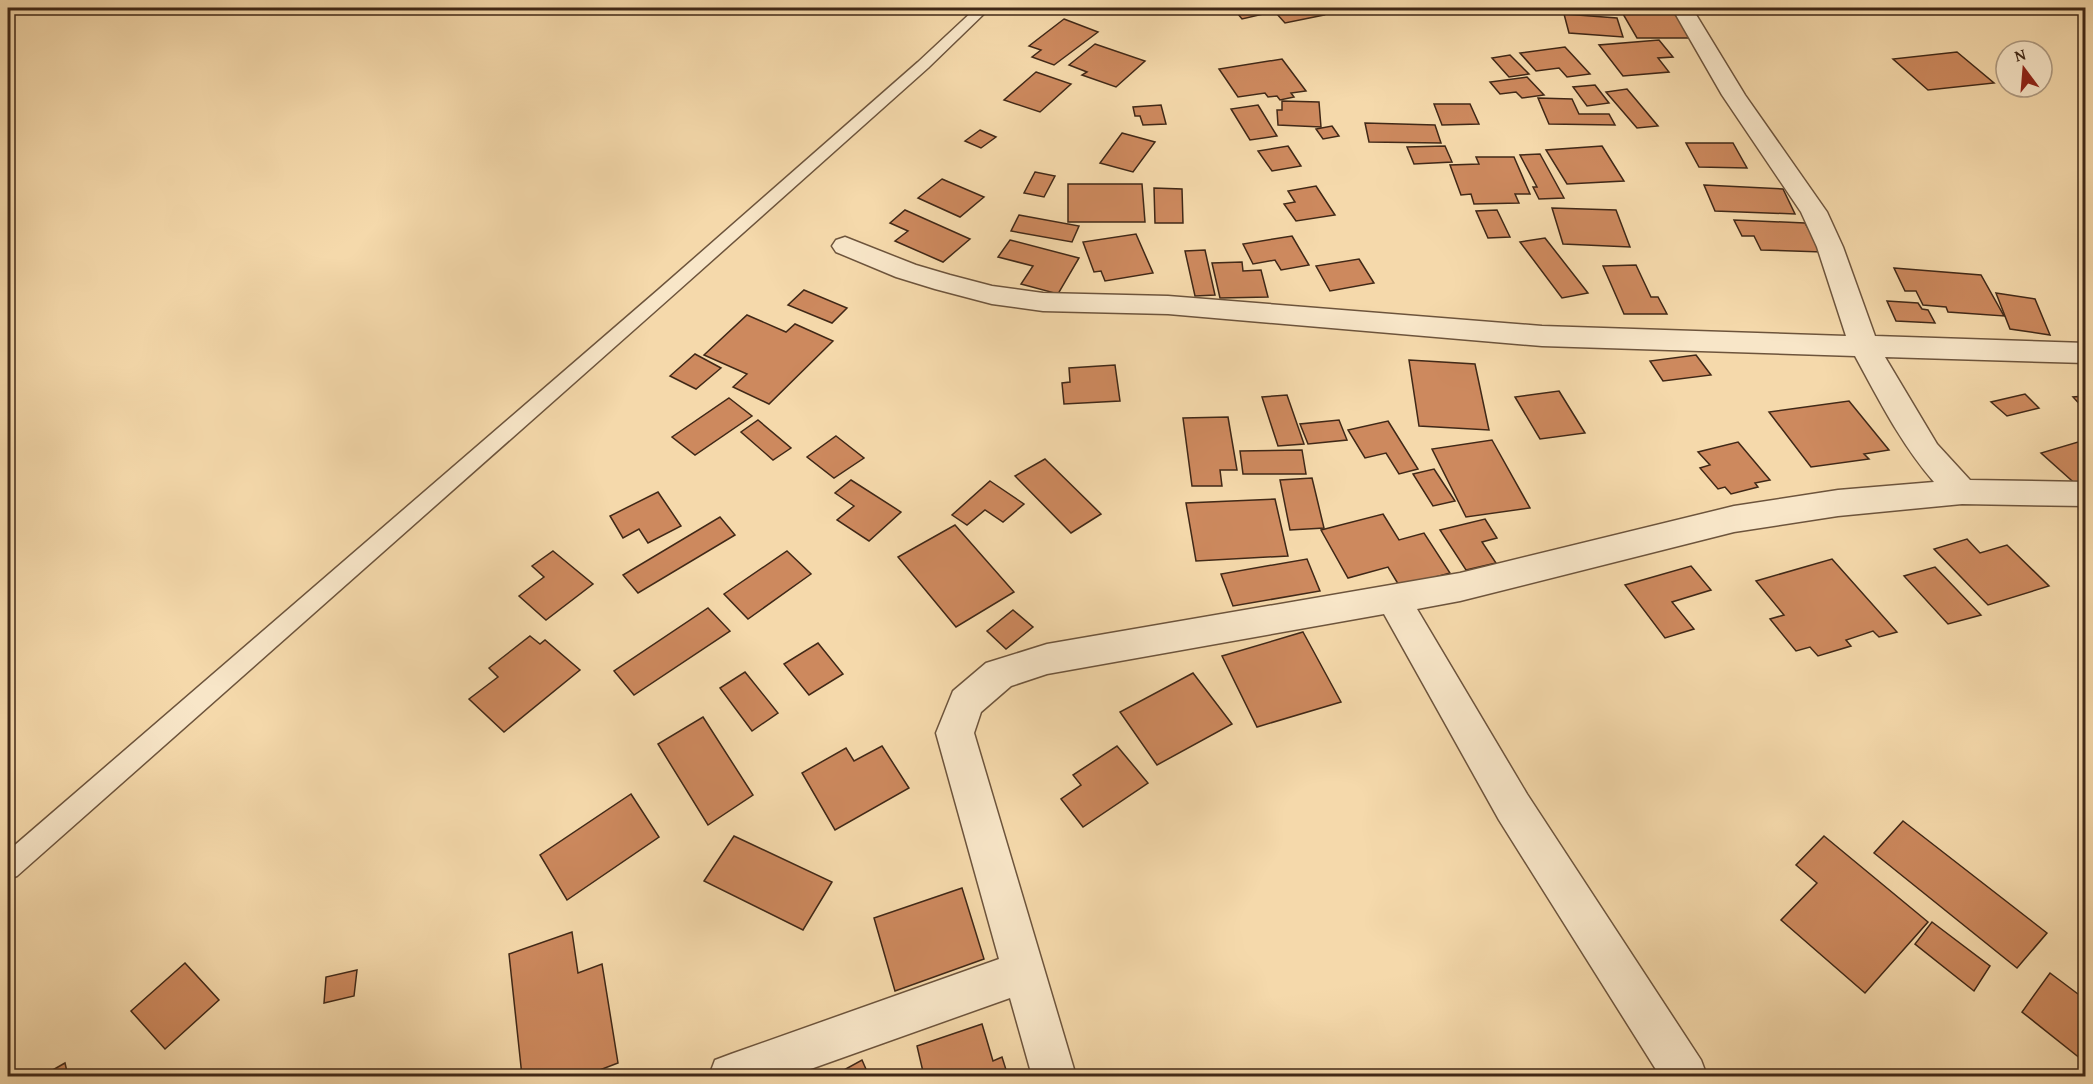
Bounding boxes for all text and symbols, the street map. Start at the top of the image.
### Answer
north arrow [1994,39,2054,99]
text: N [2011,41,2029,68]

